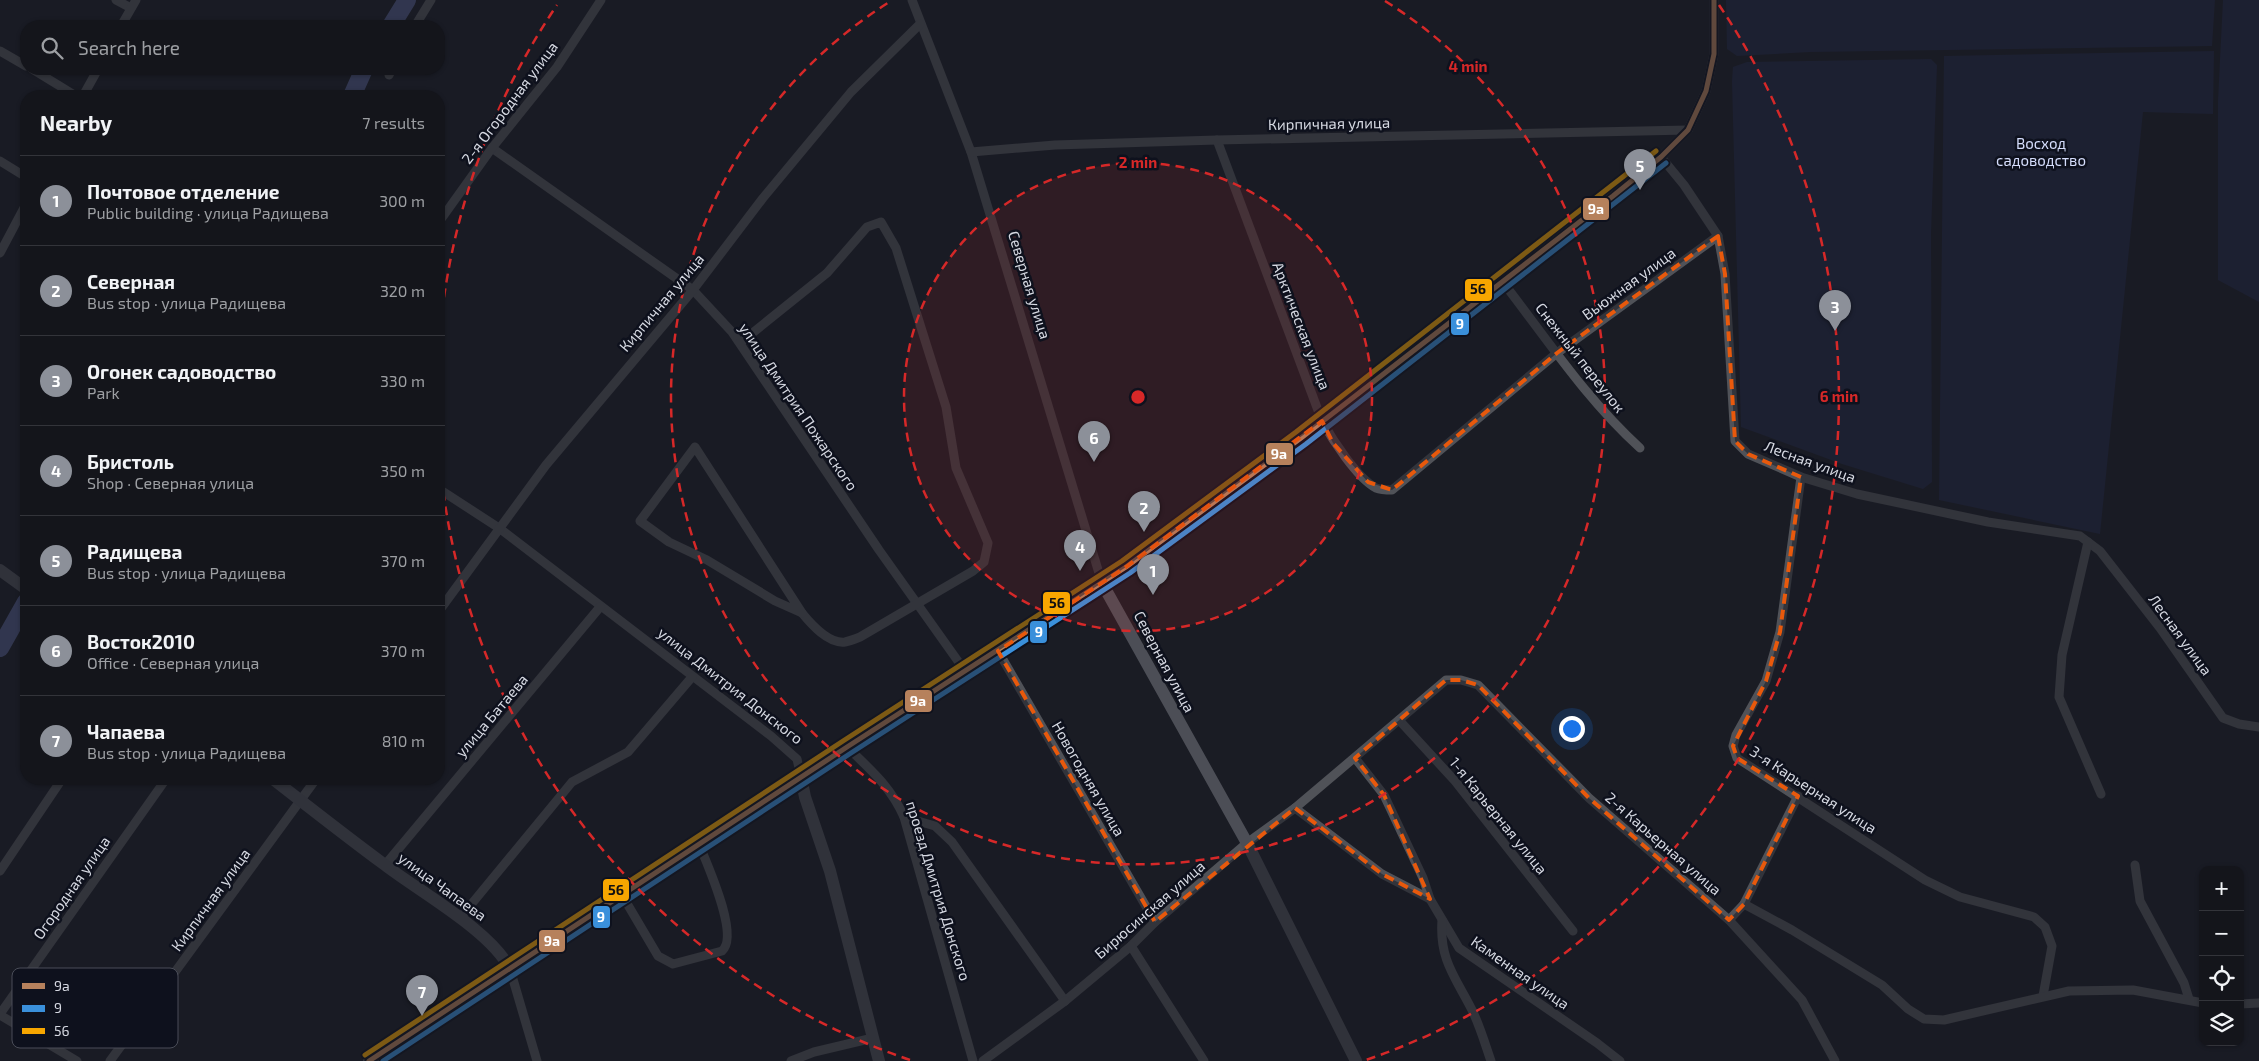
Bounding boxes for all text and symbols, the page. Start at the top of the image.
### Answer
search box [20,20,445,75]
icon: search [38,34,66,62]
text: Search here [78,36,180,59]
street label: 2-я Огородная улица [457,38,562,168]
text: 4 min [1448,57,1488,75]
text: Nearby [40,110,112,135]
text: 7 results [362,113,425,132]
street label: Кирпичная улица [1268,113,1390,134]
park label: Восход садоводство [1996,134,2086,169]
pin: 5 [1624,149,1656,190]
text: 2 min [1119,153,1157,171]
text: Почтовое отделение [87,180,279,203]
text: 1 [53,191,59,210]
text: 300 m [379,191,425,210]
line badge: 9а [1582,197,1610,221]
text: 9а [1588,200,1604,217]
text: Public building · улица Радищева [87,203,329,222]
street label: Северная улица [1004,228,1055,341]
street label: Вьюжная улица [1578,243,1679,324]
street label: Кирпичная улица [615,250,708,356]
street label: Арктическая улица [1268,259,1335,392]
text: Северная [87,270,175,293]
line badge: 56 [1464,278,1493,302]
text: 56 [1470,280,1486,297]
text: 2 [51,281,61,300]
text: 320 m [380,281,425,300]
pin: 3 [1819,290,1851,331]
text: Bus stop · улица Радищева [87,293,286,312]
street label: Снежный переулок [1531,299,1629,417]
line badge: 9 [1450,312,1470,336]
text: 9 [1456,315,1464,332]
street label: улица Дмитрия Пожарского [735,319,862,494]
text: Огонек садоводство [87,360,276,383]
text: 3 [51,371,61,390]
text: 330 m [380,371,425,390]
text: Park [87,383,120,402]
text: 6 min [1820,387,1858,405]
centre of rings [1129,388,1147,406]
pin: 6 [1078,421,1110,462]
street label: Лесная улица [1762,436,1858,487]
line badge: 9а [1265,442,1294,466]
text: 9а [1271,445,1287,462]
text: Бристоль [87,450,174,473]
text: 4 [51,461,61,480]
text: 350 m [380,461,425,480]
text: Shop · Северная улица [87,473,254,492]
pin: 2 [1128,491,1160,532]
pin: 4 [1064,530,1096,571]
text: Радищева [87,540,182,563]
text: 5 [52,551,60,570]
text: 370 m [381,551,425,570]
pin: 1 [1137,554,1169,595]
text: Bus stop · улица Радищева [87,563,286,582]
street label: Лесная улица [2145,590,2216,679]
line badge: 56 [1042,591,1071,615]
text: 56 [1049,594,1065,611]
street label: Северная улица [1130,608,1199,716]
line badge: 9 [1029,620,1048,644]
street label: улица Дмитрия Донского [654,623,807,748]
text: 9 [1035,623,1043,640]
text: Восток2010 [87,630,195,653]
text: 6 [51,641,61,660]
text: 370 m [381,641,425,660]
text: Office · Северная улица [87,653,259,672]
street label: улица Батаева [451,670,532,761]
line badge: 9а [904,689,933,713]
text: 9а [910,692,926,709]
your location [1559,716,1585,742]
street label: Новогодняя улица [1048,718,1129,840]
text: Чапаева [87,720,165,743]
text: 7 [52,731,60,750]
text: 810 m [382,731,425,750]
street label: 3-я Карьерная улица [1746,741,1880,838]
text: Bus stop · улица Радищева [87,743,286,762]
street label: 1-я Карьерная улица [1445,753,1551,878]
street label: 2-я Карьерная улица [1601,788,1725,899]
street label: проезд Дмитрия Донского [903,798,975,983]
street label: Огородная улица [29,832,114,943]
street label: Кирпичная улица [167,845,254,955]
street label: улица Чапаева [394,848,490,925]
street label: Бирюсинская улица [1090,856,1209,963]
map controls [2199,866,2244,1046]
button: + [2199,866,2244,911]
line badge: 56 [602,878,630,902]
text: 56 [608,881,624,898]
line badge: 9 [592,905,611,929]
text: 9 [597,908,605,925]
button: − [2199,911,2244,956]
line badge: 9а [538,929,566,953]
text: 9а [544,932,560,949]
street label: Каменная улица [1467,932,1573,1014]
button: locate [2199,956,2244,1001]
legend [12,968,178,1048]
pin: 7 [406,975,438,1016]
text: 9а [54,977,70,994]
text: 9 [54,999,62,1016]
button: layers [2199,1001,2244,1046]
text: 56 [54,1022,70,1039]

